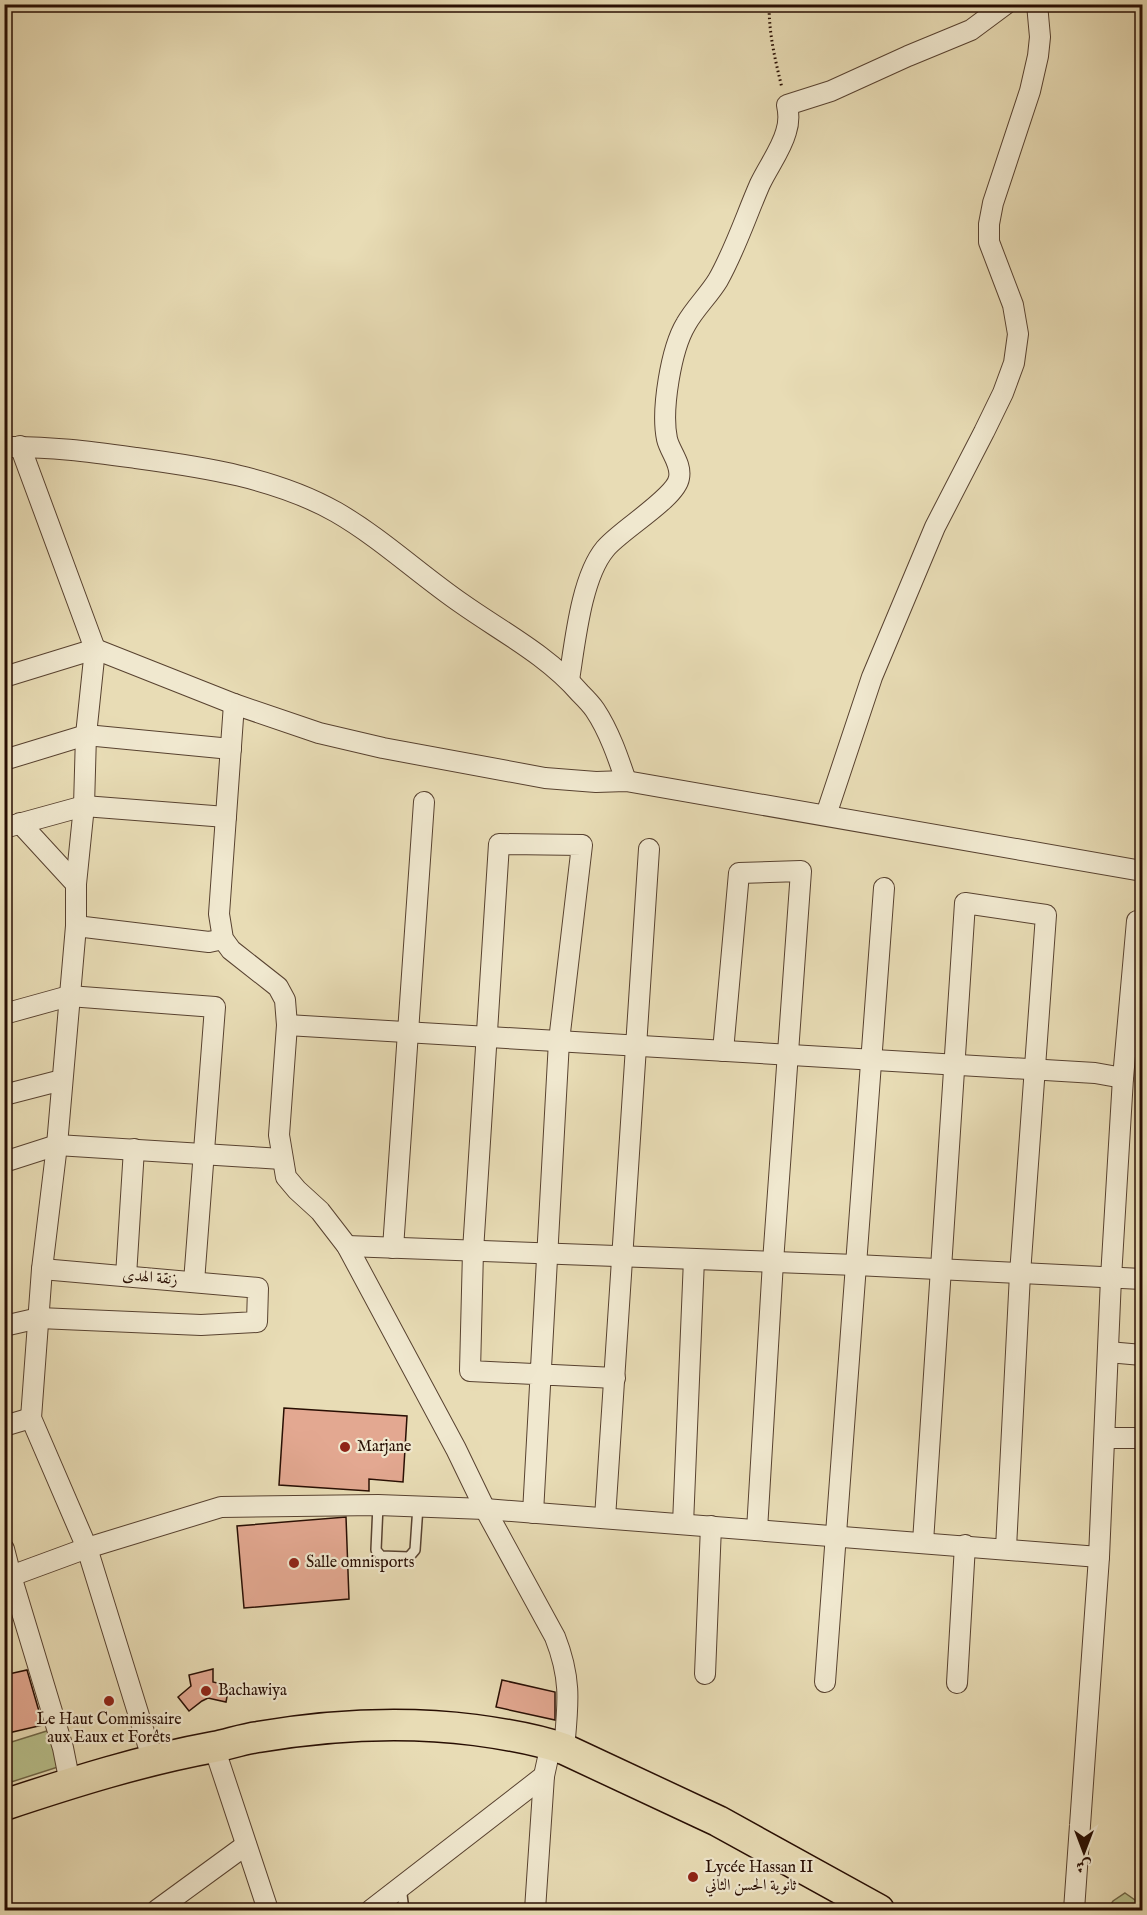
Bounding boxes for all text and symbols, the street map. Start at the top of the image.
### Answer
street label: زنقة الهدى [121,1266,179,1290]
place label: Marjane [357,1437,411,1457]
marker: Marjane [338,1440,352,1454]
place label: Salle omnisports [306,1553,415,1573]
marker: Salle omnisports [287,1556,301,1570]
place label: Bachawiya [218,1681,287,1701]
marker: Bachawiya [199,1684,213,1698]
marker: Le Haut Commissaire aux Eaux et Forêts [102,1694,116,1708]
place label: Le Haut Commissaire aux Eaux et Forêts [36,1710,182,1748]
north arrow [1054,1822,1114,1882]
text: ش [1076,1855,1092,1875]
place label: Lycée Hassan II ثانوية الحسن الثاني [705,1858,813,1897]
marker: Lycée Hassan II ثانوية الحسن الثاني [686,1870,700,1884]

